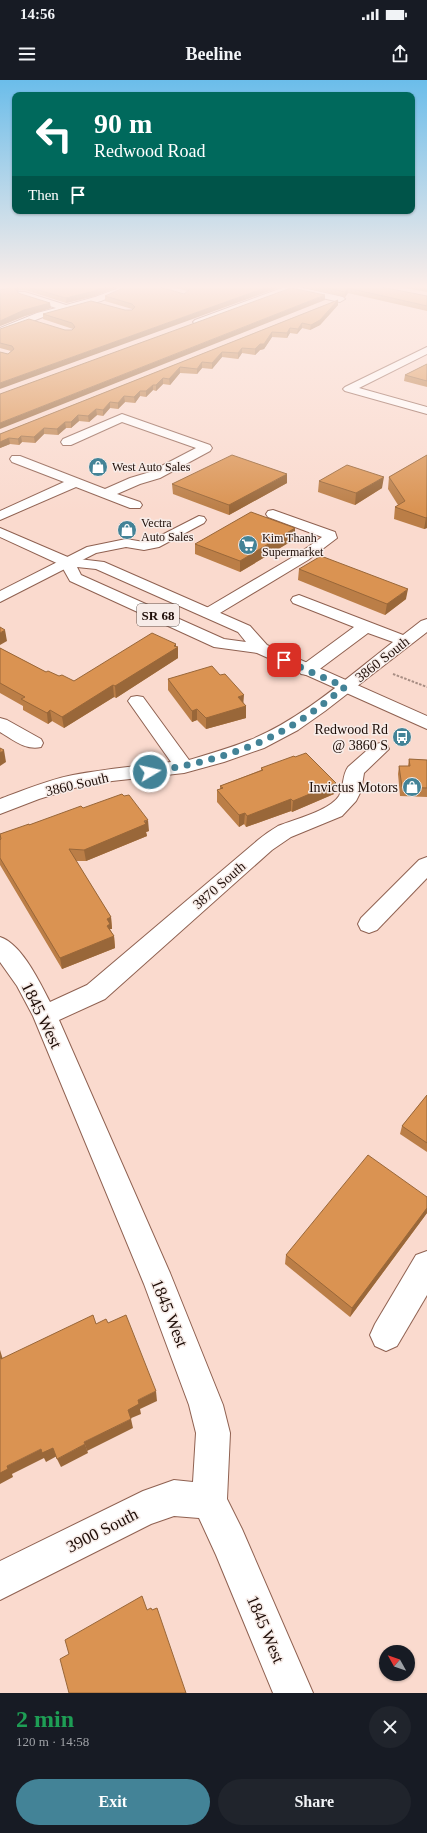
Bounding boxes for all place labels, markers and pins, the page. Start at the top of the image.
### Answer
shop icon: West Auto Sales [87,456,109,478]
place label: West Auto Sales [112,460,191,474]
place label: Vectra Auto Sales [141,516,194,544]
shop icon: Vectra Auto Sales [116,519,138,541]
place label: Kim Thanh Supermarket [262,531,324,559]
supermarket icon: Kim Thanh Supermarket [237,534,259,556]
pin [267,643,301,677]
place label: Redwood Rd @ 3860 S [315,722,388,753]
bus stop icon: Redwood Rd @ 3860 S [391,726,413,748]
shop icon: Invictus Motors [401,776,423,798]
place label: Invictus Motors [309,780,398,795]

